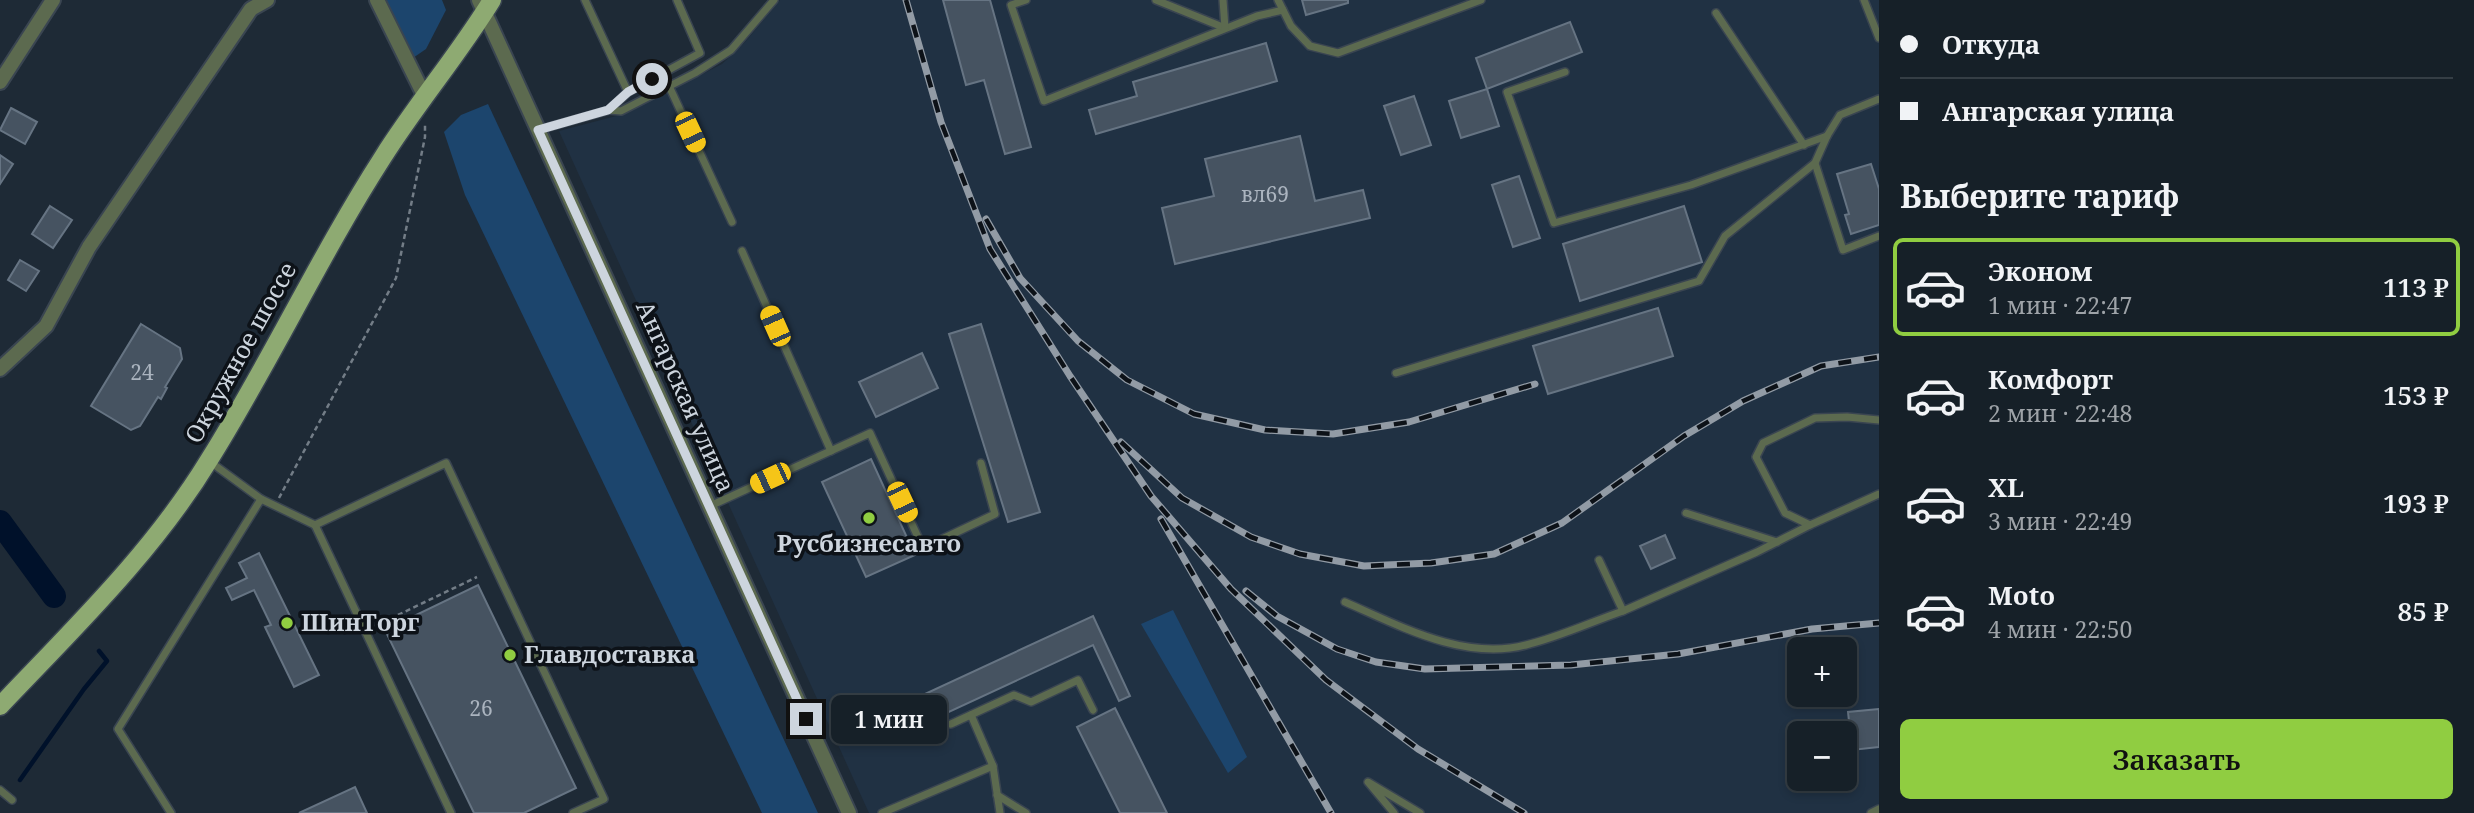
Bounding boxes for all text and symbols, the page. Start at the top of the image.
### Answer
text: Откуда [1942,26,2040,62]
route start [636,63,668,95]
text: Ангарская улица [1942,93,2175,129]
car [672,109,709,155]
text: Выберите тариф [1900,174,2179,217]
house number: вл69 [1241,180,1289,208]
text: Эконом [1988,253,2092,289]
street label: Окружное шоссе [176,256,303,449]
icon: car [1904,256,1967,319]
text: 113 ₽ [2383,269,2449,305]
text: 1 мин · 22:47 [1988,289,2132,321]
street label: Ангарская улица [629,295,744,498]
car [757,303,794,349]
house number: 24 [130,358,154,386]
text: Комфорт [1988,361,2113,397]
icon: car [1904,364,1967,427]
text: 153 ₽ [2383,377,2449,413]
text: 2 мин · 22:48 [1988,397,2132,429]
car [747,460,794,496]
text: XL [1988,469,2024,505]
icon: car [1904,472,1967,535]
car [884,479,921,525]
text: 193 ₽ [2383,485,2449,521]
text: 3 мин · 22:49 [1988,505,2132,537]
marker: Русбизнесавто [861,510,877,526]
place label: Русбизнесавто [777,526,961,559]
text: Moto [1988,577,2055,613]
icon: car [1904,580,1967,643]
text: 85 ₽ [2398,593,2449,629]
place label: ШинТорг [301,605,419,638]
text: 4 мин · 22:50 [1988,613,2132,645]
marker: ШинТорг [279,615,295,631]
place label: Главдоставка [524,637,695,670]
map controls [1787,637,1857,791]
button: + [1787,637,1857,707]
marker: Главдоставка [502,647,518,663]
house number: 26 [469,694,493,722]
callout: 1 мин [830,694,946,744]
route end [790,703,822,735]
text: 1 мин [854,703,924,735]
button: Заказать [1900,719,2453,799]
button: − [1787,721,1857,791]

